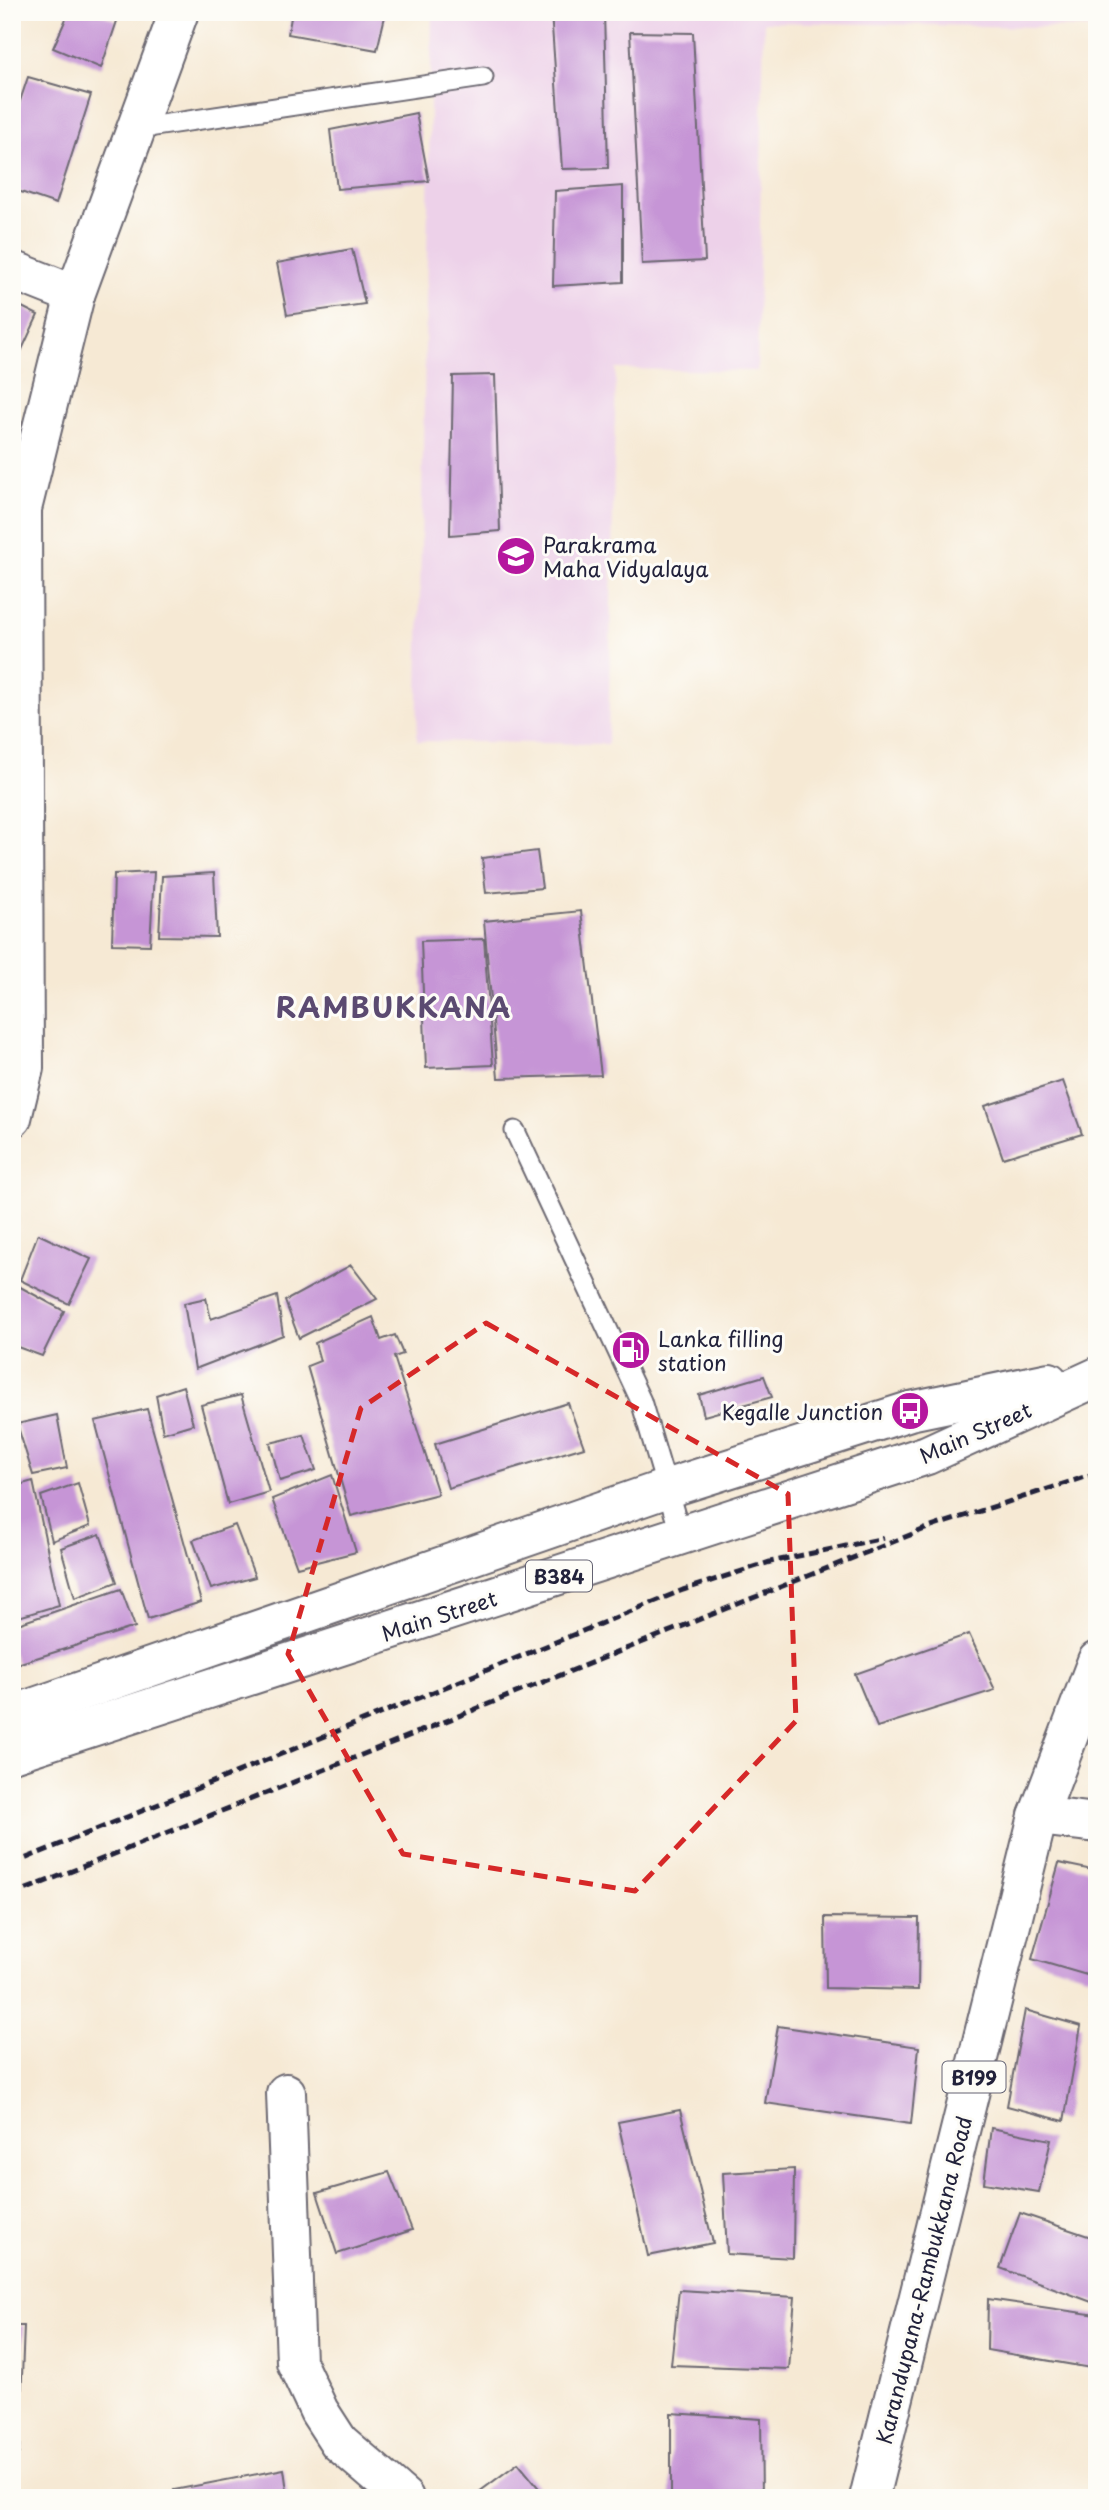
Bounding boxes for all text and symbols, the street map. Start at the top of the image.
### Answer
place label: Parakrama Maha Vidyalaya [543,528,709,584]
school or university icon: Parakrama Maha Vidyalaya [495,535,537,577]
district label: RAMBUKKANA [276,985,512,1028]
place label: Lanka filling station [658,1322,784,1378]
fuel station icon: Lanka filling station [610,1329,652,1371]
bus stop icon: Kegalle Junction [889,1390,931,1432]
street label: Main Street [914,1393,1036,1471]
place label: Kegalle Junction [722,1395,883,1427]
road number: B384 [526,1560,592,1592]
street label: Main Street [377,1581,501,1649]
road number: B199 [942,2062,1006,2092]
street label: Karandupana-Rambukkana Road [867,2113,979,2447]

